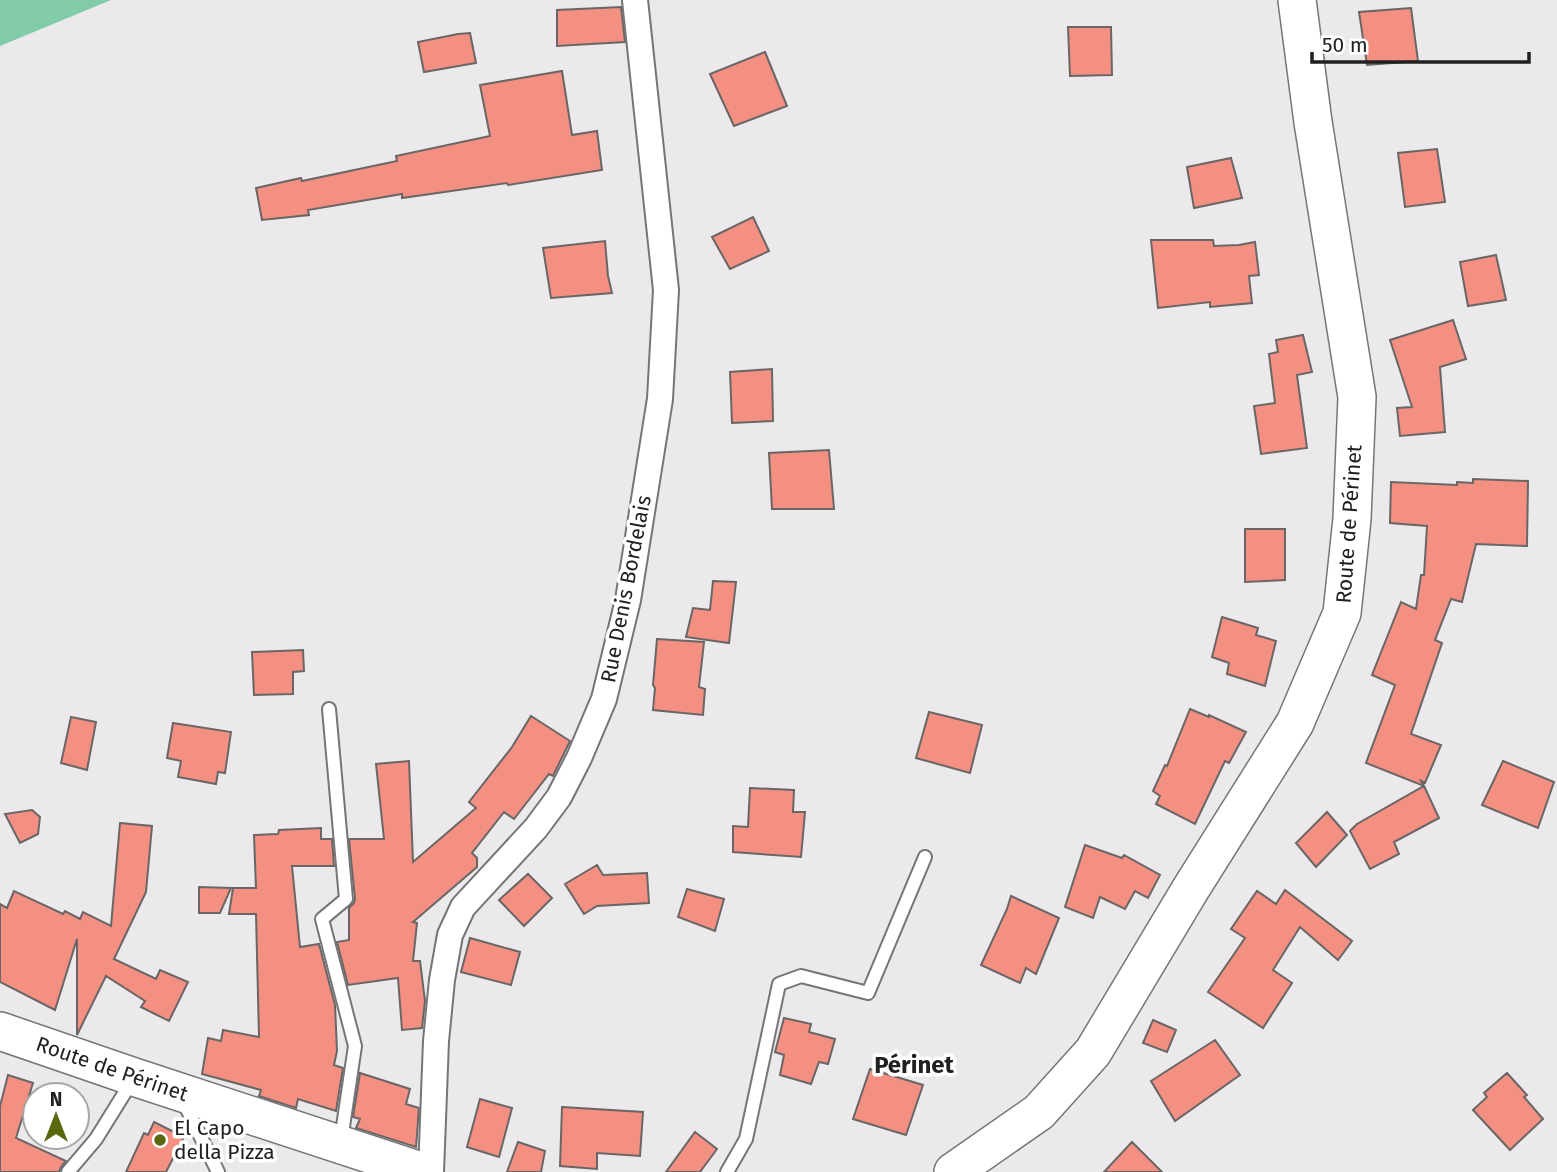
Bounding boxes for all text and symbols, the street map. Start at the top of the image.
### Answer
scale bar [1312,21,1529,65]
text: 50 m [1322,32,1368,58]
street label: Route de Périnet [1330,443,1368,604]
street label: Rue Denis Bordelais [595,493,657,685]
street label: Route de Périnet [33,1031,192,1107]
district label: Périnet [874,1051,955,1079]
north arrow [21,1081,91,1151]
text: N [50,1088,62,1111]
place label: El Capo della Pizza [174,1115,275,1165]
marker: El Capo della Pizza [152,1132,168,1148]

